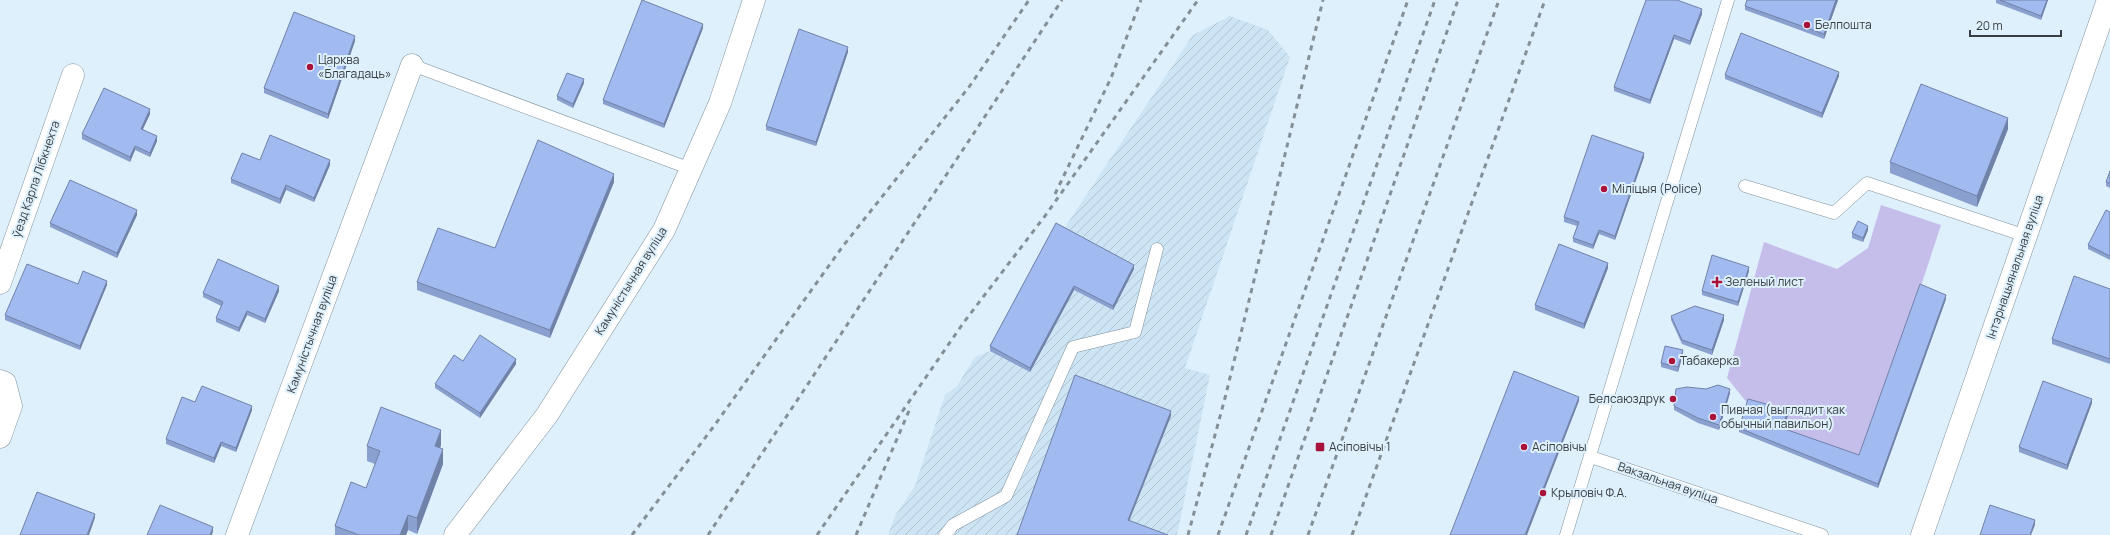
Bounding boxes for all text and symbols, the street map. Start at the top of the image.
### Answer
scale bar [1970,12,2061,38]
place label: Белпошта [1815,16,1872,33]
text: 20 m [1976,17,2003,34]
marker: Белпошта [1802,20,1812,30]
place label: Царква «Благадаць» [318,51,391,82]
marker: Царква «Благадаць» [305,62,315,72]
street label: ўезд Карла Лібкнехта [8,118,64,240]
place label: Міліцыя (Police) [1612,180,1703,197]
marker: Міліцыя (Police) [1599,184,1609,194]
street label: Інтэрнацыянальная вуліца [1982,192,2047,341]
street label: Камуністычная вуліца [590,223,671,338]
street label: Камуністычная вуліца [282,272,341,395]
place label: Зеленый лист [1725,273,1804,290]
marker: Зеленый лист [1712,277,1722,287]
place label: Табакерка [1680,352,1739,369]
marker: Табакерка [1667,356,1677,366]
place label: Белсаюздрук [1589,390,1666,407]
marker: Белсаюздрук [1668,394,1678,404]
place label: Пивная (выглядит как обычный павильон) [1721,401,1846,432]
marker: Пивная (выглядит как обычный павильон) [1708,412,1718,422]
place label: Асіповічы 1 [1329,438,1391,455]
place label: Асіповічы [1532,438,1587,455]
marker: Асіповічы 1 [1314,441,1326,453]
marker: Асіповічы [1519,442,1529,452]
street label: Вакзальная вуліца [1616,457,1721,508]
place label: Крыловіч Ф.А. [1551,484,1627,501]
marker: Крыловіч Ф.А. [1538,488,1548,498]

